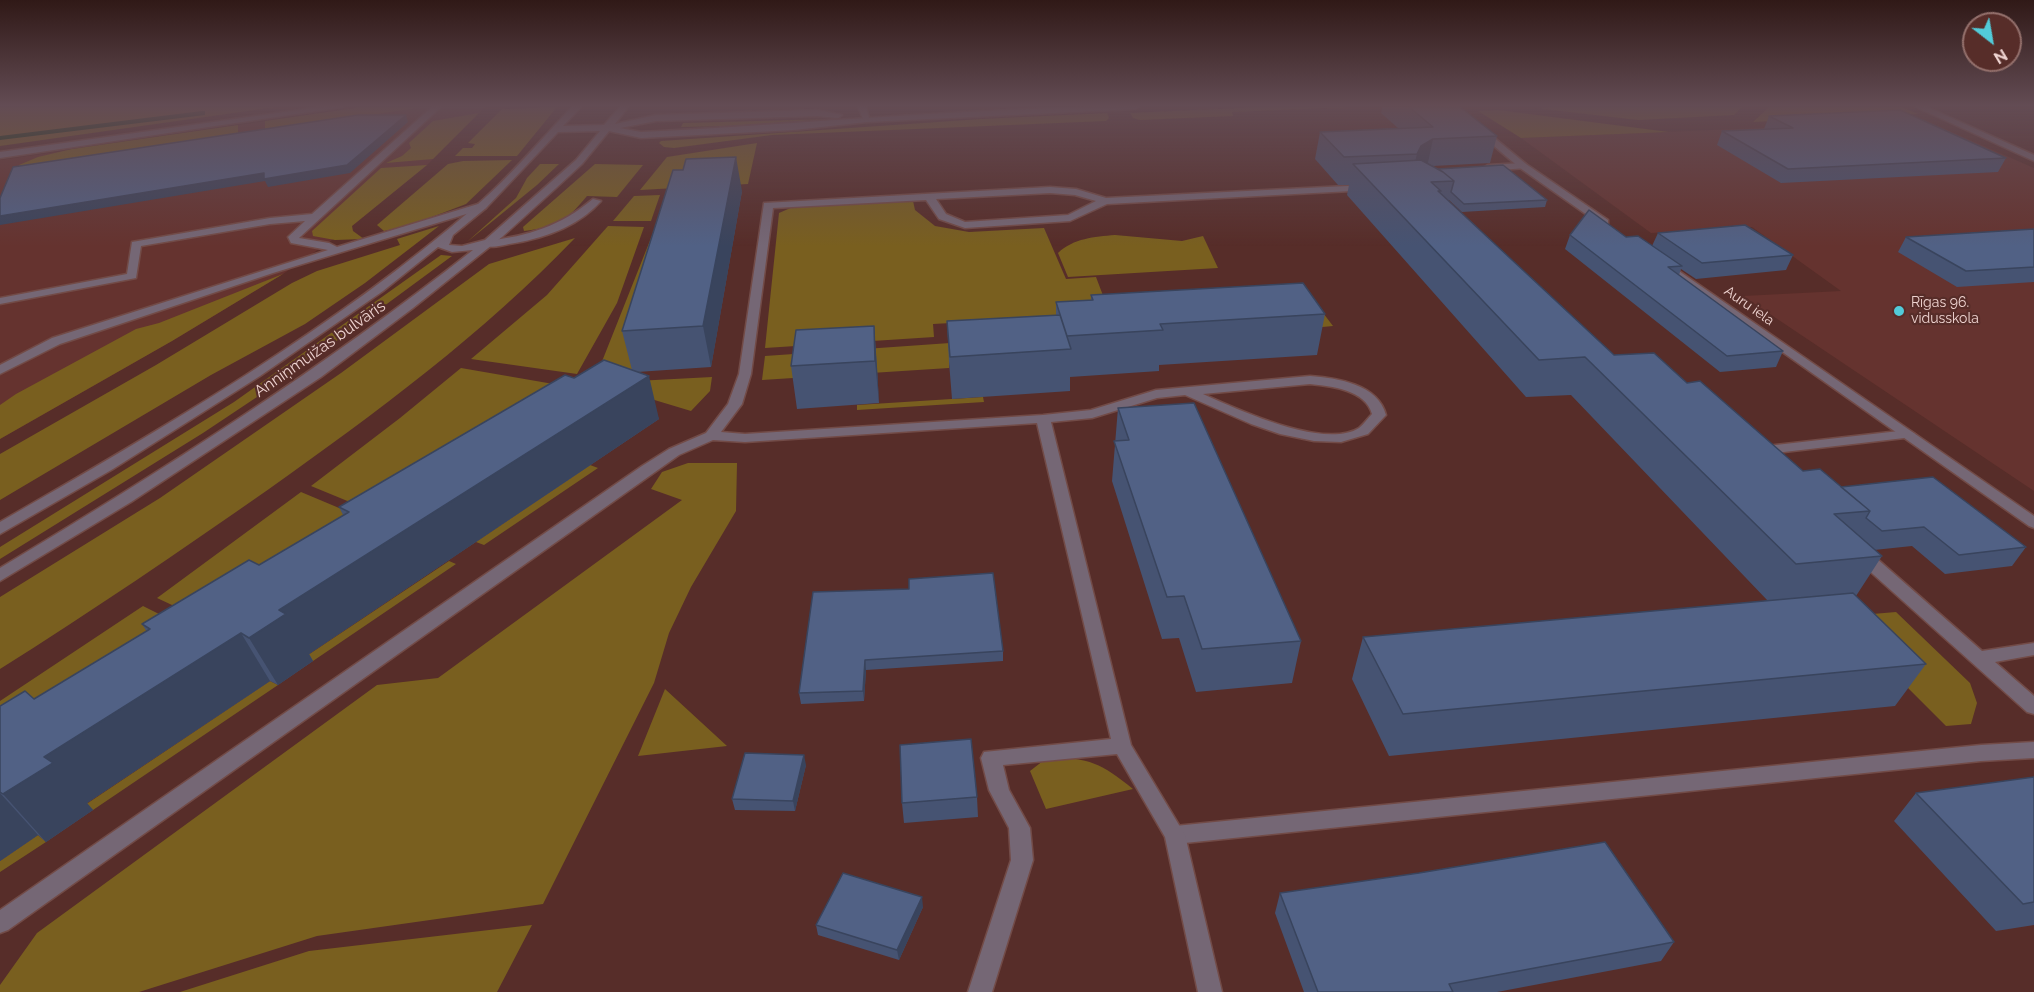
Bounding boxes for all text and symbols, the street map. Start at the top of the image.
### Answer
north arrow [1962,12,2022,72]
text: N [1990,45,2011,67]
street label: Auru iela [1721,283,1777,329]
place label: Rīgas 96. vidusskola [1911,295,1979,328]
street label: Anniņmuižas bulvāris [251,296,389,402]
marker: Rīgas 96. vidusskola [1892,304,1906,318]

